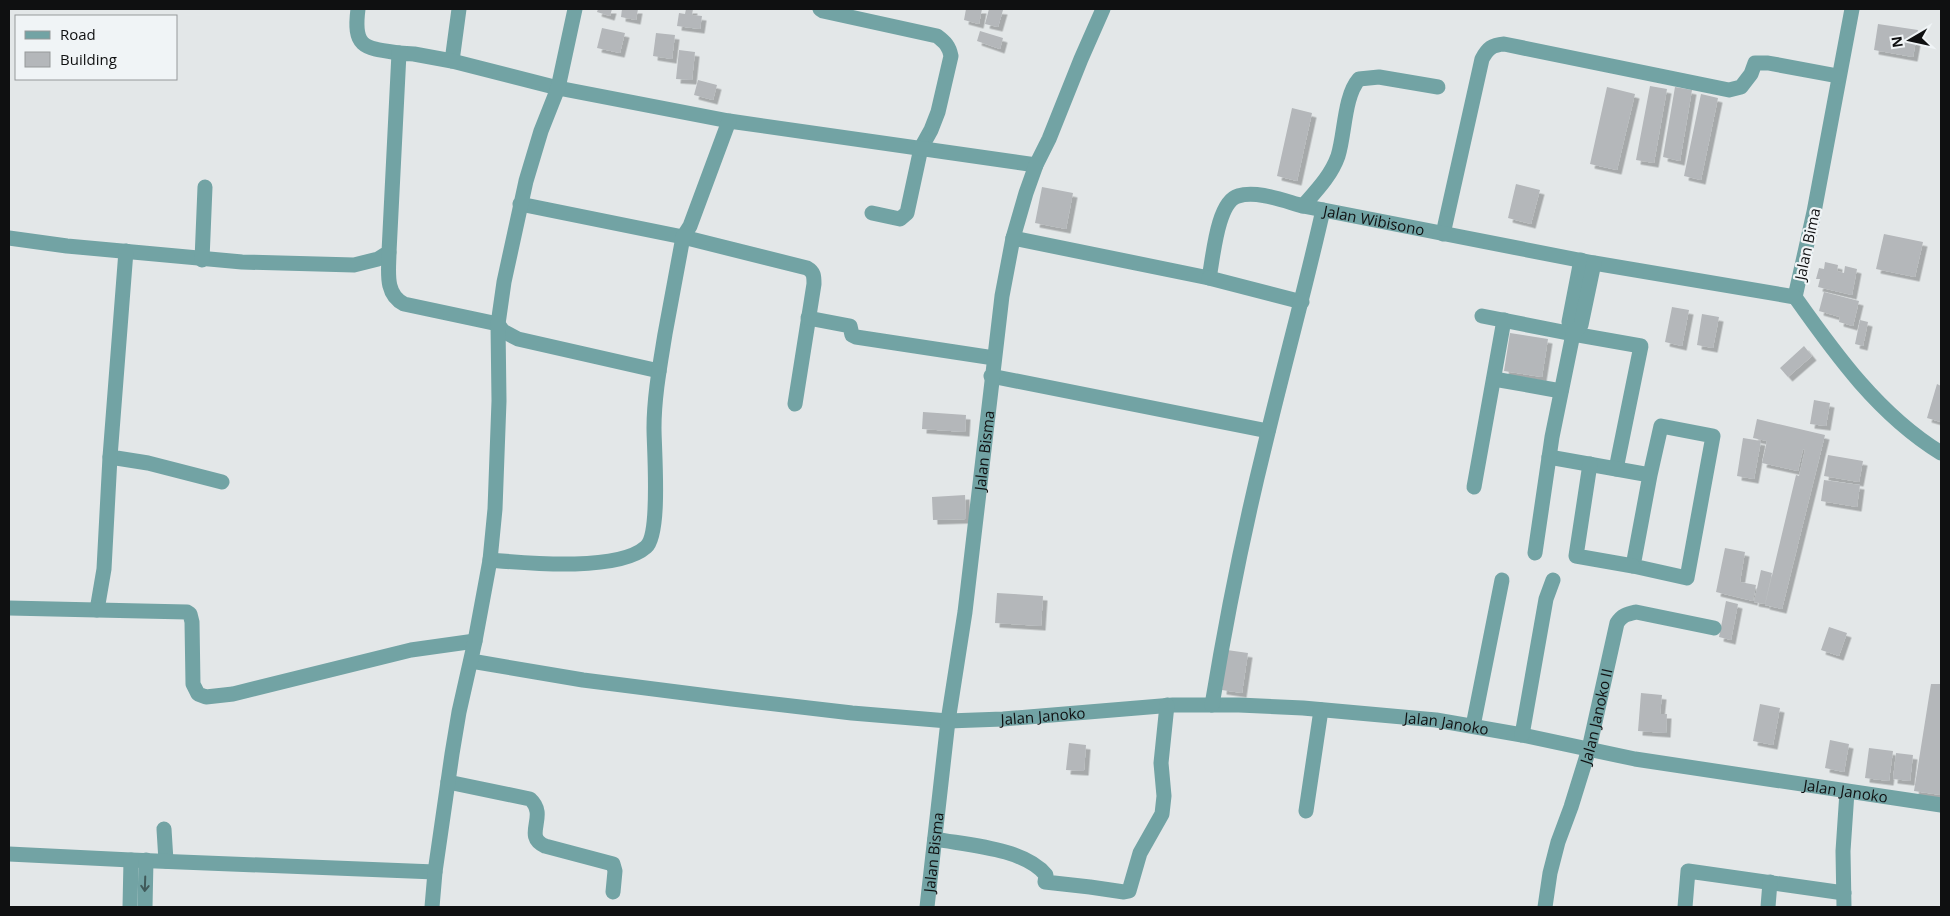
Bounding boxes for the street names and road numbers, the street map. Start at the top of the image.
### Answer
street label: Jalan Wibisono [1320,200,1426,240]
street label: Jalan Bima [1789,206,1824,284]
street label: Jalan Bisma [969,409,999,494]
street label: Jalan Janoko II [1574,667,1617,768]
street label: Jalan Janoko [998,702,1086,729]
street label: Jalan Janoko [1401,707,1490,739]
street label: Jalan Janoko [1800,774,1889,807]
street label: Jalan Bisma [918,811,948,895]

